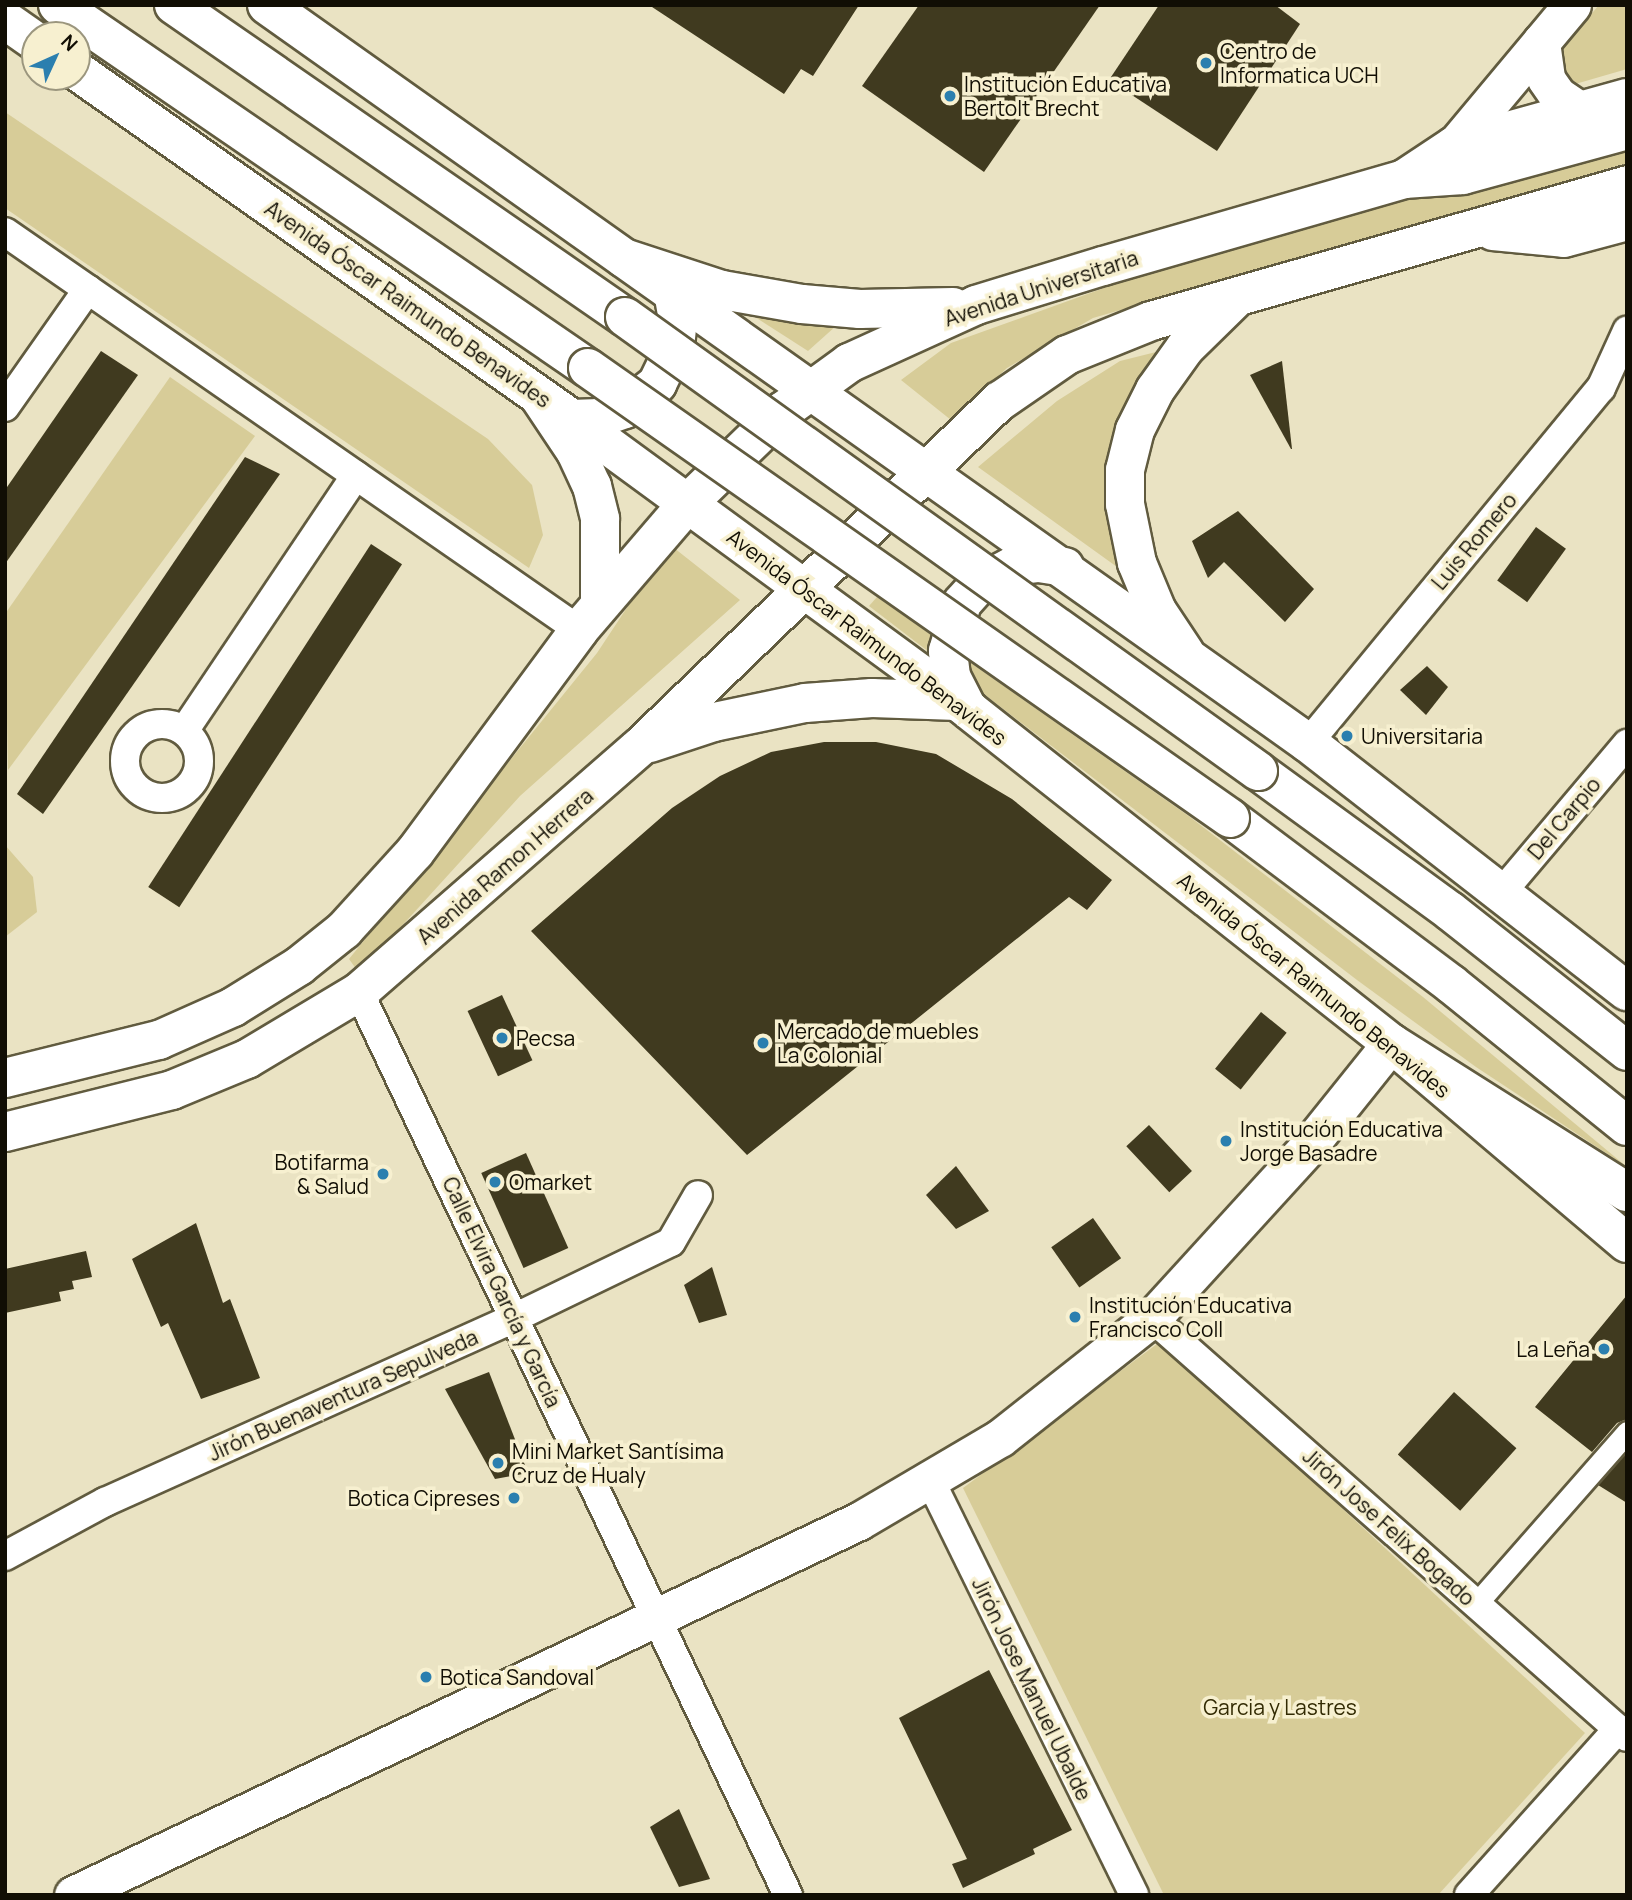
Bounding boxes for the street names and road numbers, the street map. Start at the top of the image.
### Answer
street label: Avenida Óscar Raimundo Benavides [260,195,556,413]
street label: Avenida Universitaria [941,245,1141,331]
street label: Luis Romero [1426,487,1522,595]
street label: Avenida Óscar Raimundo Benavides [722,524,1012,750]
street label: Del Carpio [1522,772,1606,864]
street label: Avenida Ramon Herrera [412,783,598,949]
street label: Avenida Óscar Raimundo Benavides [1173,867,1455,1103]
street label: Calle Elvira García y García [437,1173,567,1411]
street label: Jirón Buenaventura Sepulveda [204,1324,482,1466]
street label: Jirón Jose Felix Bogado [1298,1443,1480,1611]
street label: Jirón Jose Manuel Ubalde [967,1573,1097,1805]

